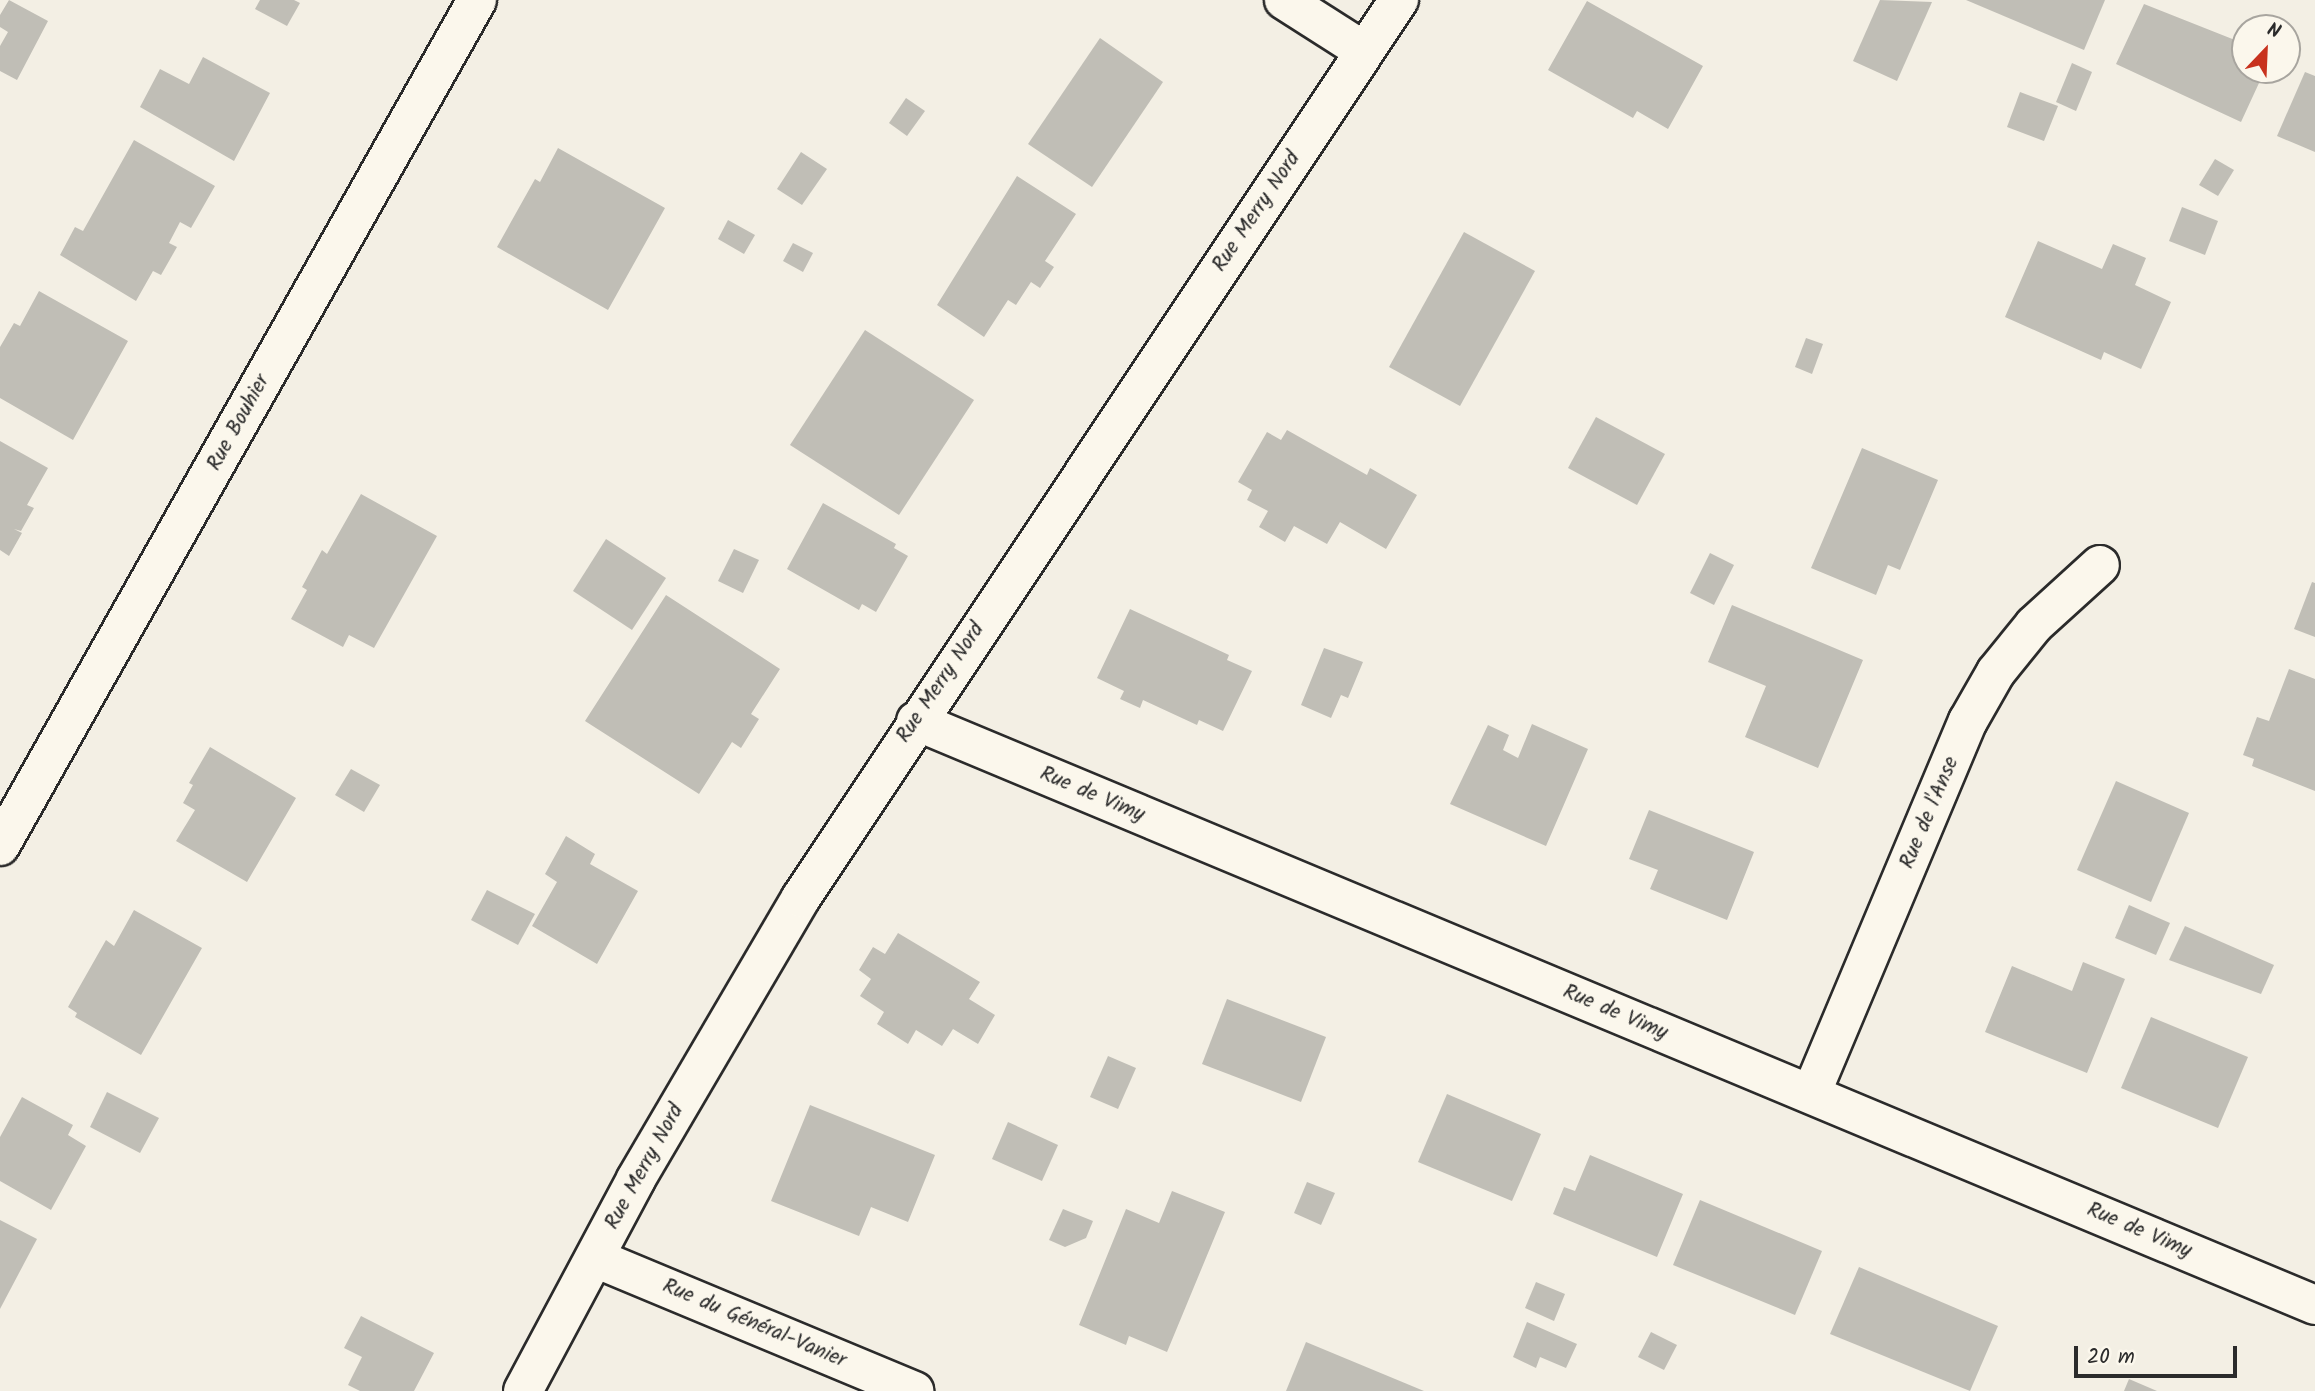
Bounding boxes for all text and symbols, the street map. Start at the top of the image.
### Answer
north arrow [2231,14,2301,84]
text: N [2262,15,2285,48]
street label: Rue Merry Nord [1208,147,1306,277]
street label: Rue Bouhier [202,371,276,475]
street label: Rue Merry Nord [892,618,990,748]
street label: Rue de l'Anse [1895,753,1965,873]
street label: Rue de Vimy [1036,762,1148,828]
street label: Rue de Vimy [1559,980,1671,1046]
street label: Rue Merry Nord [600,1100,690,1234]
street label: Rue de Vimy [2083,1198,2195,1264]
street label: Rue du Général-Vanier [658,1274,850,1374]
scale bar [2077,1332,2240,1376]
text: 20 m [2087,1341,2135,1374]

